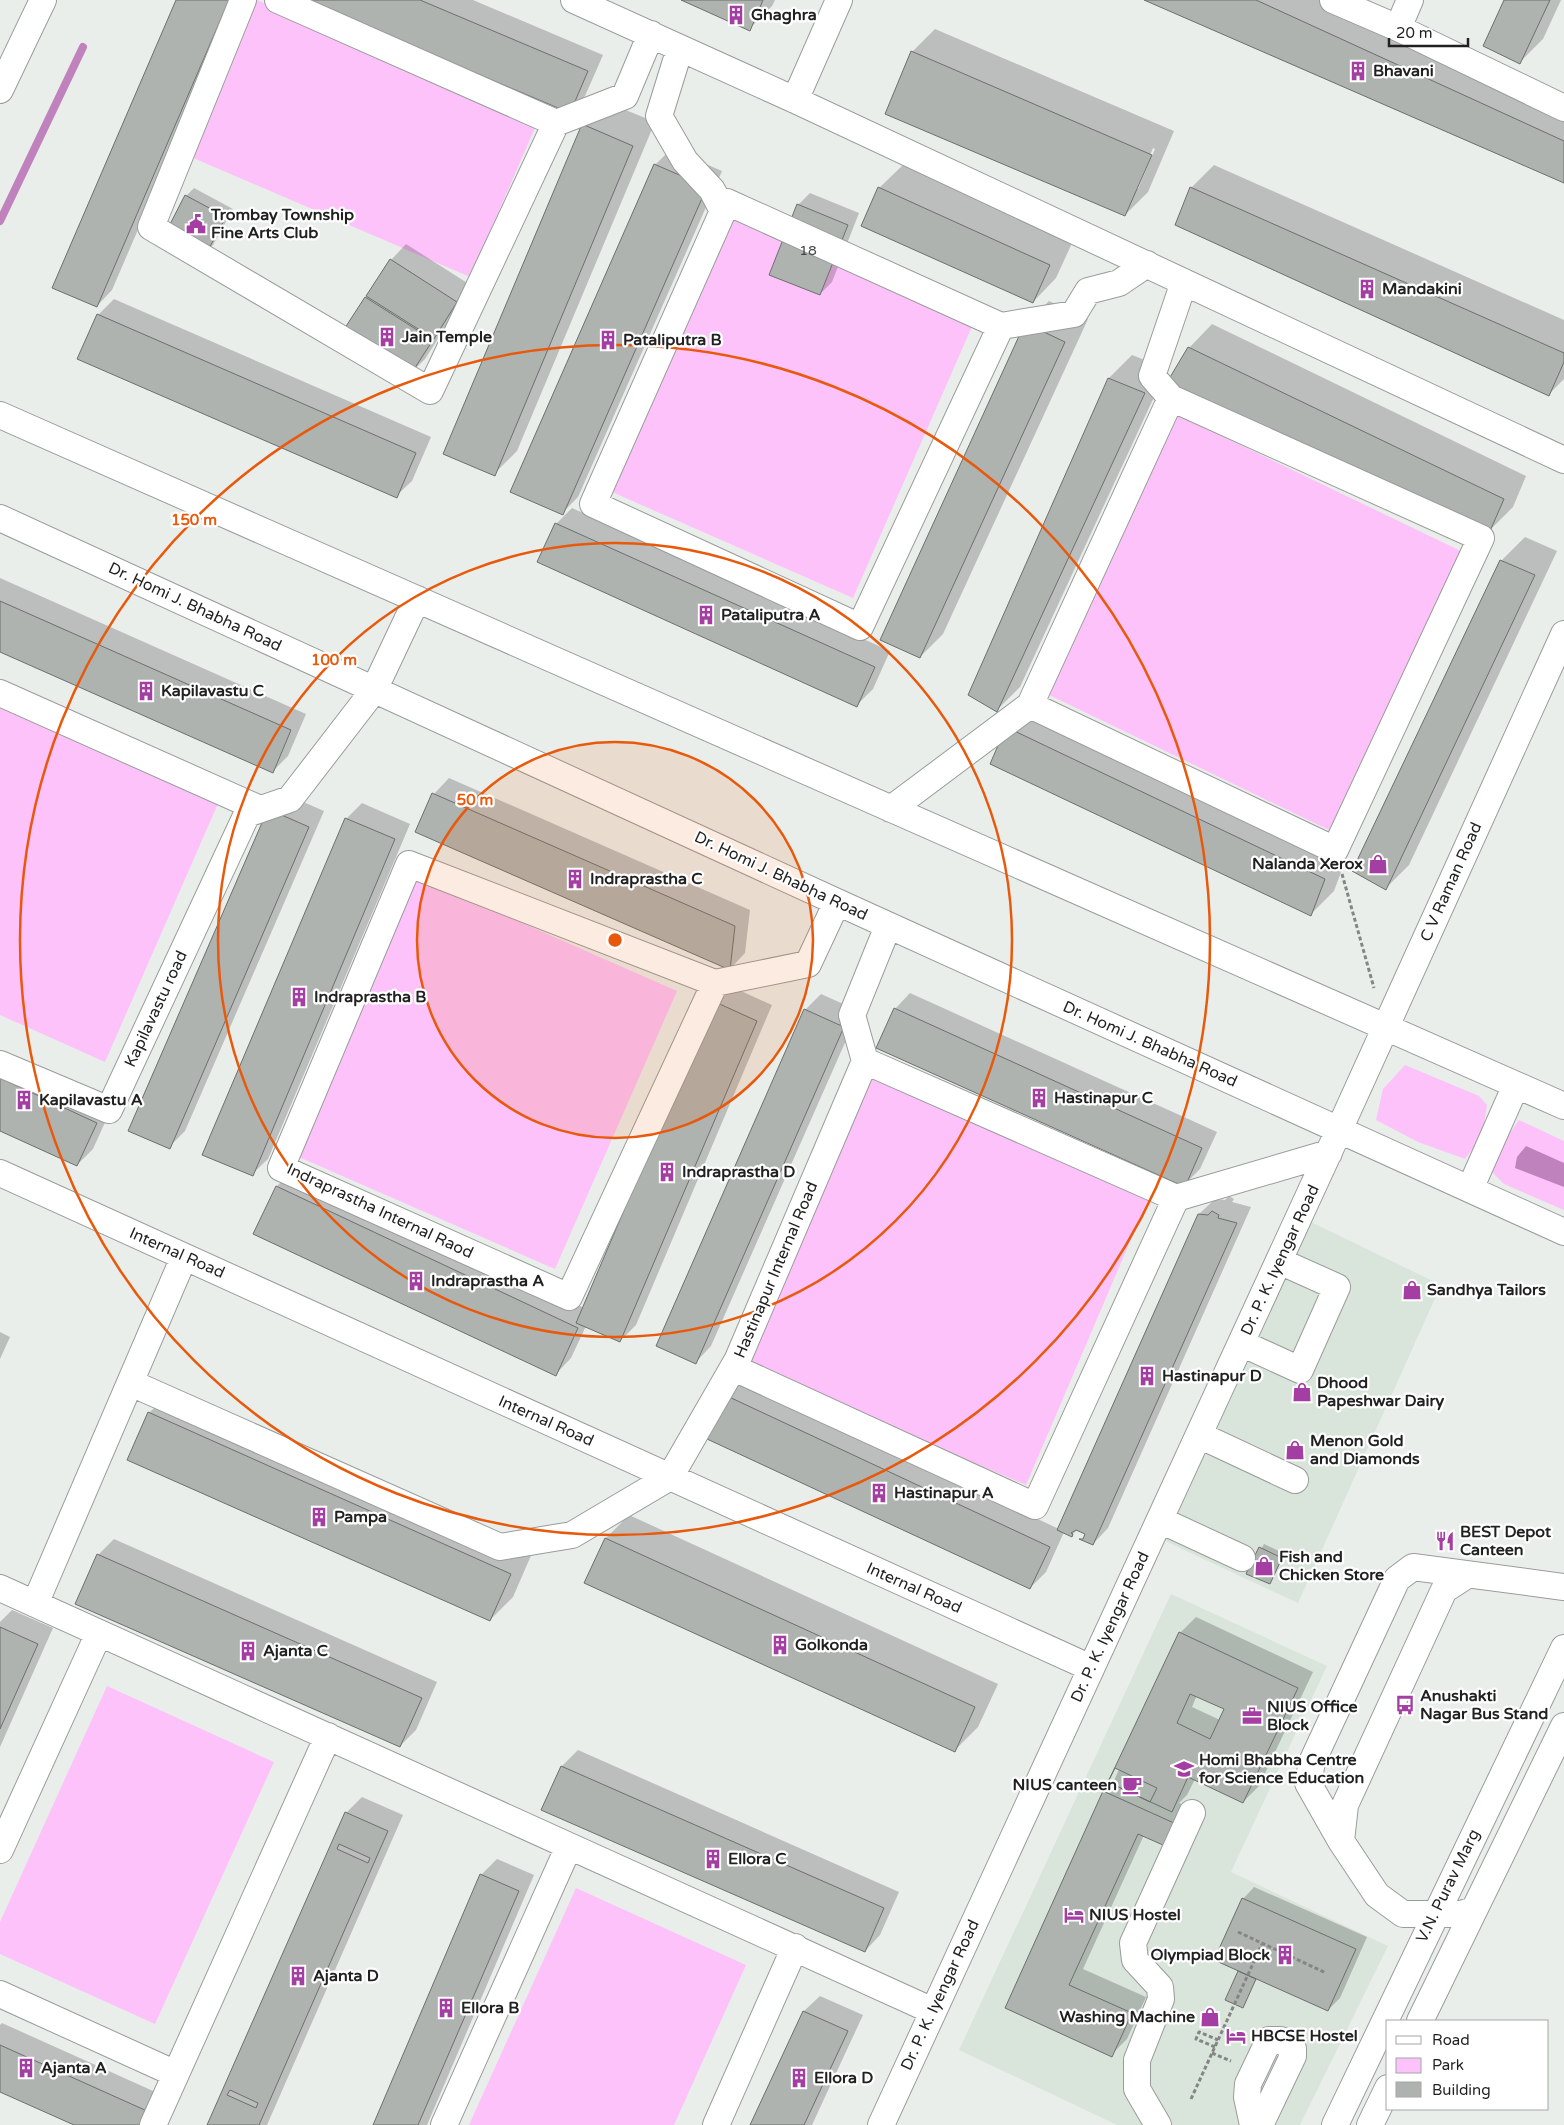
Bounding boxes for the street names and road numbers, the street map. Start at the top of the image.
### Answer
street label: Dr. Homi J. Bhabha Road [105,558,285,656]
street label: C V Raman Road [1416,819,1486,945]
street label: Dr. Homi J. Bhabha Road [691,827,871,925]
street label: Kapilavastu road [120,948,192,1070]
street label: Dr. Homi J. Bhabha Road [1060,996,1240,1092]
street label: Indraprastha Internal Raod [284,1159,476,1263]
street label: Hastinapur Internal Road [730,1179,822,1361]
street label: Dr. P. K. Iyengar Road [1236,1181,1324,1339]
street label: Internal Road [126,1223,228,1283]
street label: Internal Road [495,1391,597,1451]
street label: Dr. P. K. Iyengar Road [1066,1548,1154,1706]
street label: Internal Road [863,1558,965,1618]
street label: V.N. Purav Marg [1412,1826,1484,1946]
street label: Dr. P. K. Iyengar Road [896,1916,984,2074]

